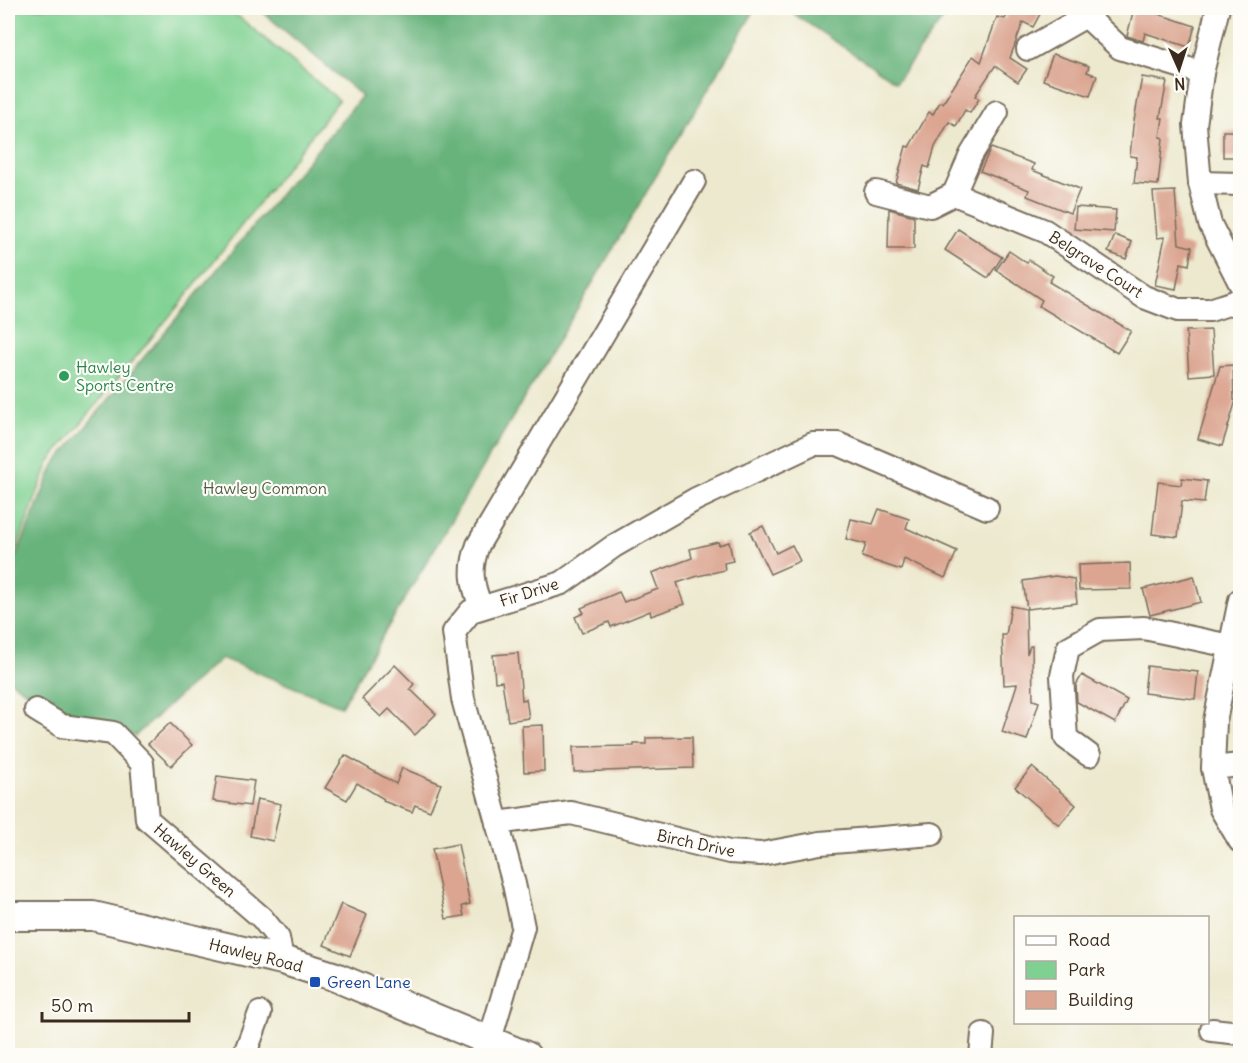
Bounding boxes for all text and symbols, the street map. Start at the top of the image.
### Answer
north arrow [1149,39,1209,99]
text: N [1174,74,1186,94]
street label: Belgrave Court [1045,226,1147,302]
place label: Hawley Sports Centre [76,357,174,395]
marker: Hawley Sports Centre [57,369,71,383]
park label: Hawley Common [203,478,327,498]
street label: Fir Drive [497,573,561,611]
street label: Hawley Green [150,819,240,901]
street label: Birch Drive [655,825,737,861]
legend [1014,916,1209,1024]
text: Road [1068,928,1111,951]
street label: Hawley Road [207,934,305,976]
text: Park [1068,958,1105,981]
place label: Green Lane [327,972,411,992]
marker: Green Lane [308,975,322,989]
scale bar [42,985,189,1023]
text: Building [1068,988,1133,1011]
text: 50 m [51,994,93,1017]

